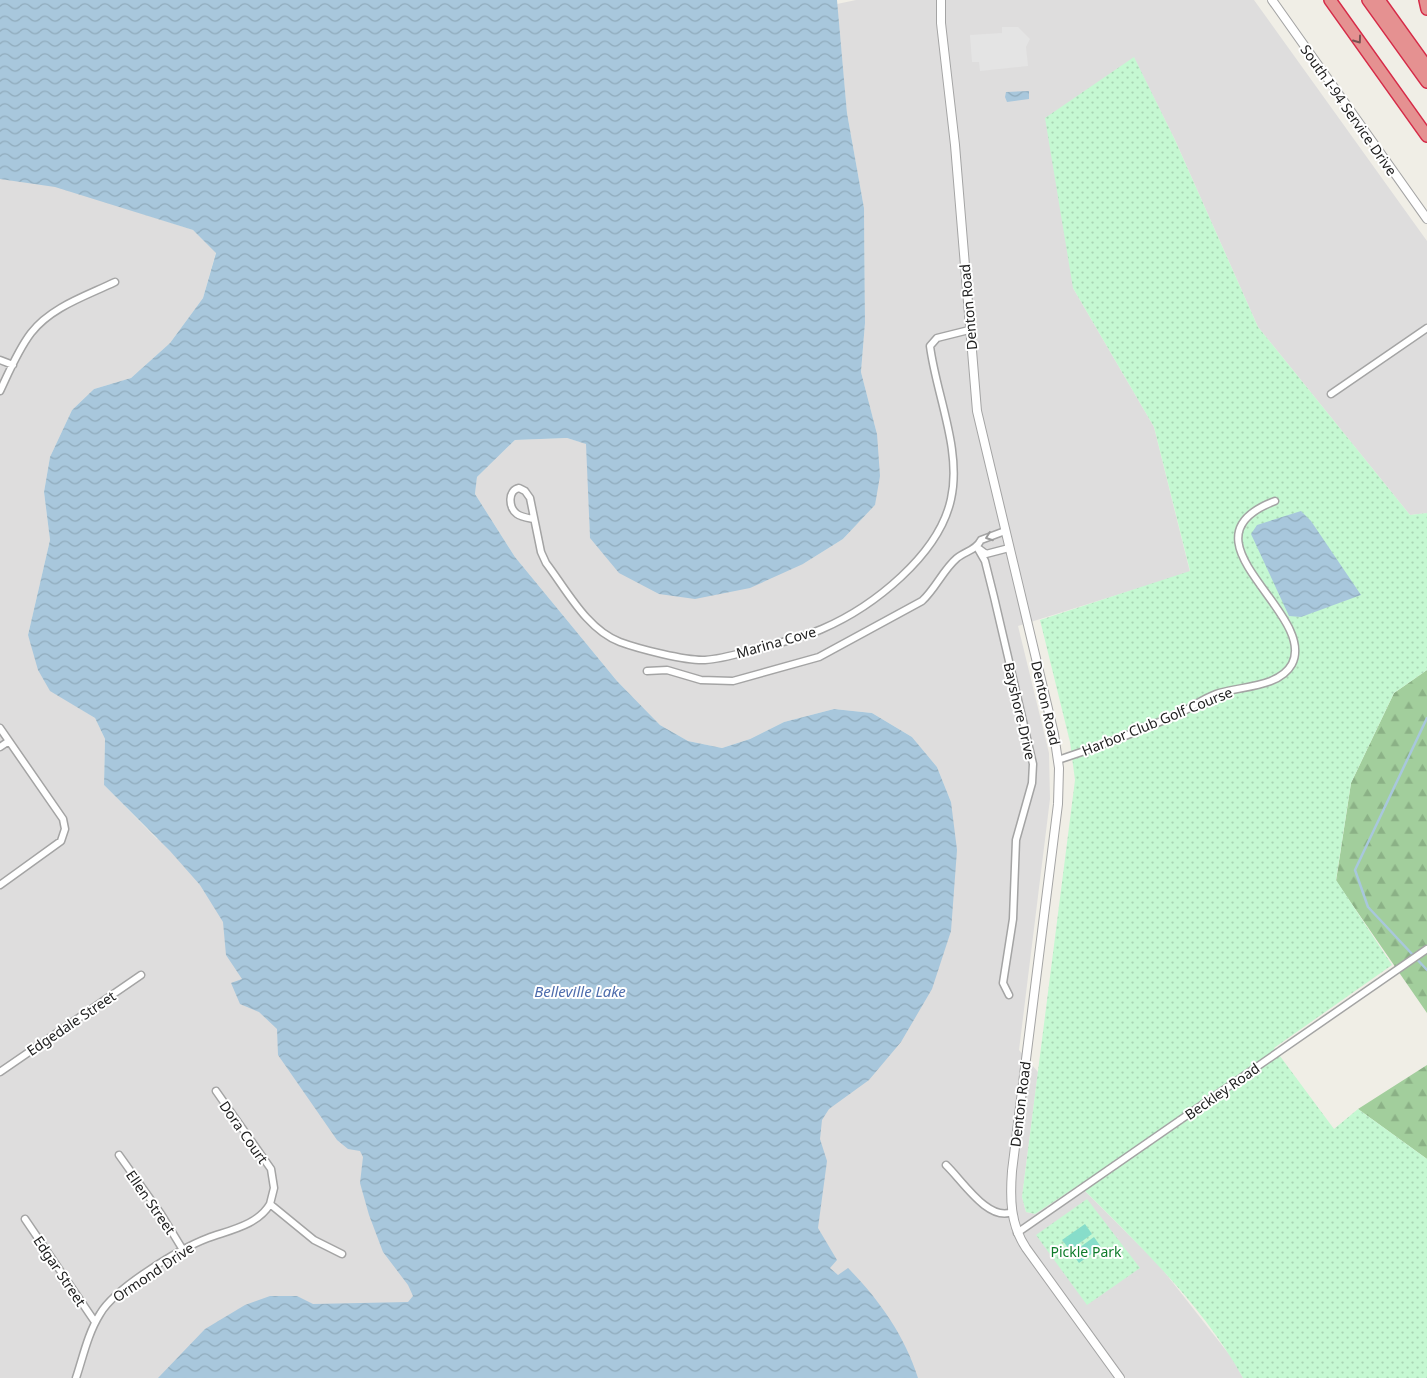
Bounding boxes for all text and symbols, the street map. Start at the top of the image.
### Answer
one-way arrow [1352,34,1361,44]
street label: South I-94 Service Drive [1296,41,1402,179]
street label: Denton Road [955,263,981,351]
one-way arrow [985,531,994,541]
street label: Marina Cove [734,622,818,662]
street label: Denton Road [1027,659,1065,747]
street label: Bayshore Drive [1000,660,1040,762]
street label: Harbor Club Golf Course [1079,682,1235,760]
water label: Belleville Lake [534,981,626,1001]
street label: Edgedale Street [23,986,119,1060]
street label: Beckley Road [1181,1058,1263,1124]
street label: Denton Road [1005,1060,1035,1148]
street label: Dora Court [215,1097,273,1167]
street label: Ellen Street [122,1166,180,1238]
street label: Edgar Street [29,1232,91,1310]
street label: Ormond Drive [109,1238,197,1306]
park label: Pickle Park [1050,1242,1122,1261]

